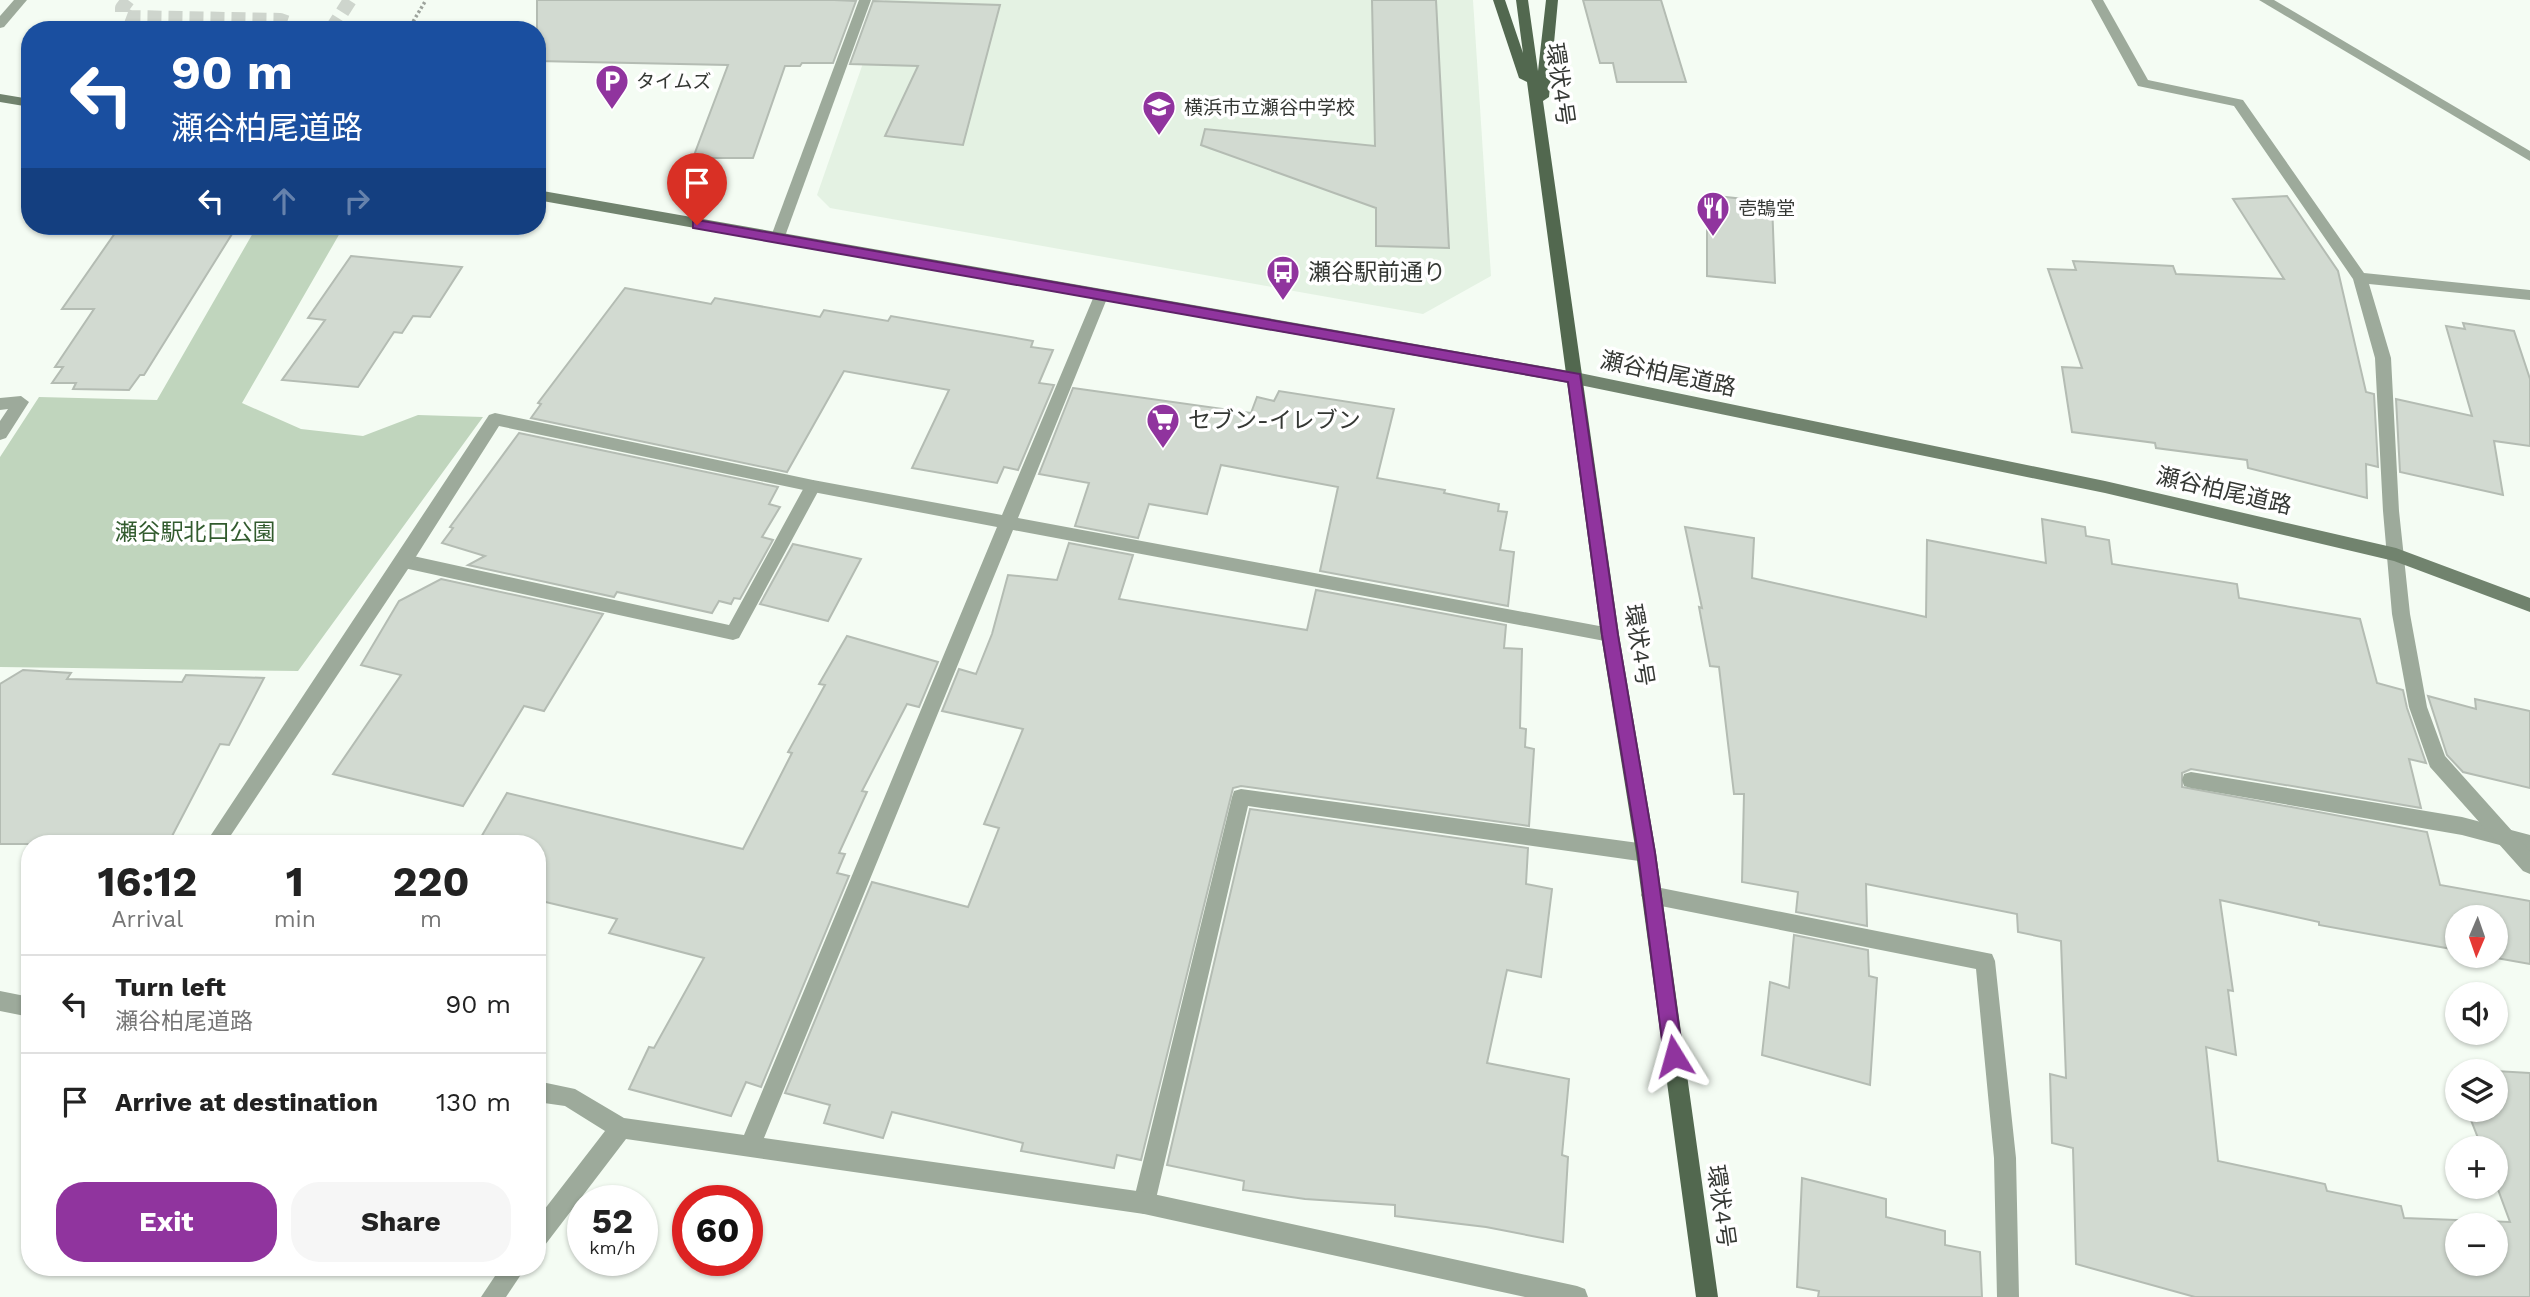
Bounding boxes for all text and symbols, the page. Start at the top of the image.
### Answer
street label: 環状4号 [1541,41,1579,127]
text: 90 m [171,43,293,101]
icon: left [56,49,147,140]
parking icon: タイムズ [593,62,631,111]
place label: タイムズ [636,70,712,93]
school or university icon: 横浜市立瀬谷中学校 [1140,88,1178,137]
place label: 横浜市立瀬谷中学校 [1184,96,1355,119]
text: 瀬谷柏尾道路 [171,109,363,147]
pin [667,153,727,225]
icon: arrive [678,164,716,202]
icon: left [192,182,230,220]
icon: ahead [265,182,303,220]
icon: right [338,182,376,220]
restaurant icon: 壱鵠堂 [1694,189,1732,238]
place label: 壱鵠堂 [1738,197,1795,220]
bus stop icon: 瀬谷駅前通り [1264,253,1302,302]
place label: 瀬谷駅前通り [1308,259,1446,286]
street label: 瀬谷柏尾道路 [1598,346,1738,402]
supermarket icon: セブン-イレブン [1144,401,1182,450]
place label: セブン-イレブン [1188,407,1361,434]
street label: 瀬谷柏尾道路 [2154,462,2294,520]
park label: 瀬谷駅北口公園 [115,519,276,546]
street label: 環状4号 [1619,602,1659,688]
text: 16:12 [97,857,197,906]
text: 1 [286,857,304,906]
text: 220 [392,857,470,906]
north arrow [2445,905,2508,968]
map controls [2445,905,2508,1276]
text: Arrival [111,906,183,933]
text: min [274,906,316,933]
text: m [420,906,442,933]
text: Turn left [115,972,226,1002]
button: sound [2445,982,2508,1045]
icon: left [56,985,94,1023]
text: 90 m [445,989,511,1019]
text: 瀬谷柏尾道路 [115,1008,253,1035]
position arrow [1637,1019,1711,1093]
button: layers [2445,1059,2508,1122]
icon: arrive [56,1083,94,1121]
text: Arrive at destination [115,1087,378,1117]
text: 130 m [436,1087,511,1117]
button: + [2445,1136,2508,1199]
street label: 環状4号 [1702,1163,1740,1249]
button: Exit [56,1182,277,1262]
button: Share [291,1182,511,1262]
speed limit sign: 60 [672,1185,763,1276]
text: 52 [592,1200,633,1242]
button: − [2445,1213,2508,1276]
text: km/h [589,1237,636,1258]

